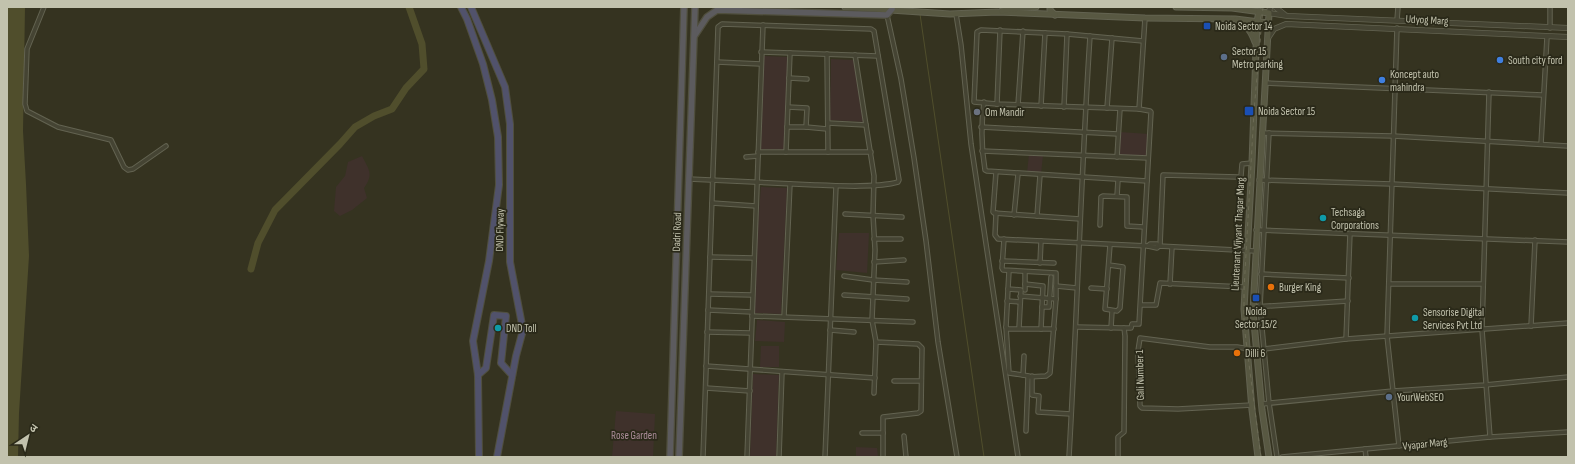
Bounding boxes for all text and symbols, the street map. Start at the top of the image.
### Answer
street label: Udyog Marg [1405,12,1449,28]
place label: Noida Sector 14 [1215,20,1273,33]
marker: Noida Sector 14 [1202,21,1212,31]
place label: Sector 15 Metro parking [1232,45,1283,71]
marker: Sector 15 Metro parking [1219,52,1229,62]
place label: South city ford [1508,54,1563,67]
marker: South city ford [1495,55,1505,65]
place label: Koncept auto mahindra [1390,68,1440,94]
marker: Koncept auto mahindra [1377,75,1387,85]
marker: Noida Sector 15 [1243,105,1255,117]
place label: Noida Sector 15 [1258,105,1315,118]
place label: Om Mandir [985,106,1025,119]
marker: Om Mandir [972,107,982,117]
street label: Lieutenant Vijyant Thapar Marg [1229,176,1248,291]
place label: Techsaga Corporations [1331,206,1379,232]
street label: DND Flyway [493,208,507,252]
street label: Dadri Road [670,212,684,252]
marker: Techsaga Corporations [1318,213,1328,223]
place label: Burger King [1279,281,1322,294]
marker: Burger King [1266,282,1276,292]
marker: Noida Sector 15/2 [1251,293,1261,303]
place label: Noida Sector 15/2 [1235,305,1278,331]
place label: Sensorise Digital Services Pvt Ltd [1423,306,1484,332]
marker: Sensorise Digital Services Pvt Ltd [1410,313,1420,323]
place label: DND Toll [506,322,537,335]
marker: DND Toll [493,323,503,333]
place label: Dilli 6 [1245,347,1266,360]
marker: Dilli 6 [1232,348,1242,358]
street label: Gali Number 1 [1133,349,1147,400]
place label: YourWebSEO [1397,391,1444,404]
marker: YourWebSEO [1384,392,1394,402]
north arrow [8,416,48,456]
text: उ [27,421,40,436]
park label: Rose Garden [611,429,657,442]
street label: Vyapar Marg [1402,435,1449,453]

